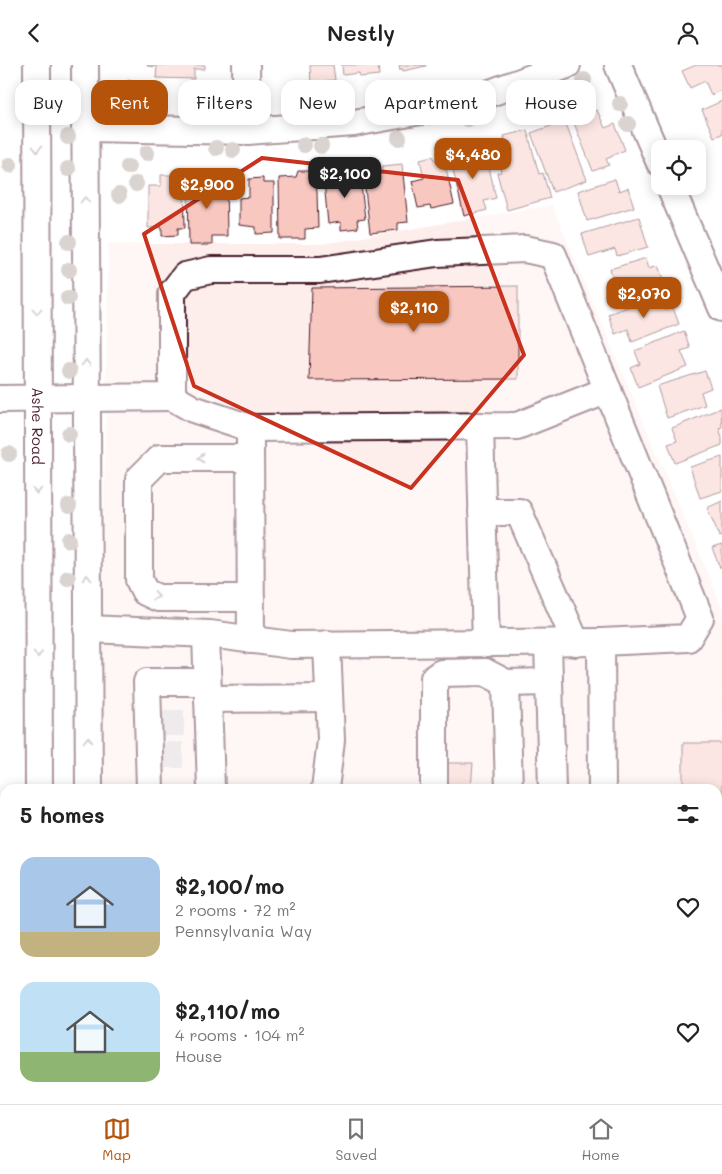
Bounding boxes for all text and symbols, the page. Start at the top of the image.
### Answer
text: Nestly [327,18,395,47]
icon: back [20,19,48,47]
icon: person [674,19,702,47]
chip: Buy [15,80,81,125]
chip: Rent [91,80,168,125]
chip: Filters [178,80,271,125]
chip: New [281,80,355,125]
chip: Apartment [365,80,496,125]
chip: House [506,80,596,125]
pin: $4,480 [432,137,514,180]
map controls [651,140,706,195]
button: locate [651,140,706,195]
text: $4,480 [445,143,501,164]
one-way arrow [32,145,42,153]
pin: $2,100 [304,157,386,199]
text: $2,100 [319,162,371,183]
pin: $2,900 [166,167,248,210]
text: $2,900 [180,173,234,194]
one-way arrow [80,196,90,204]
pin: $2,070 [603,277,685,319]
text: $2,070 [617,282,671,303]
pin: $2,110 [373,291,455,333]
text: $2,110 [390,296,438,317]
one-way arrow [32,308,42,315]
one-way arrow [81,358,91,366]
street label: Ashe Road [28,387,48,465]
one-way arrow [197,453,204,463]
one-way arrow [32,488,42,495]
one-way arrow [82,573,92,581]
one-way arrow [151,590,160,600]
one-way arrow [33,650,43,658]
one-way arrow [83,736,93,744]
icon: filters [674,800,702,828]
text: 5 homes [20,801,105,828]
text: $2,100/mo [175,872,284,899]
icon: home [60,877,120,937]
icon: heart [674,893,702,921]
text: 2 rooms · 72 m² [175,899,296,920]
text: Pennsylvania Way [175,920,312,941]
text: $2,110/mo [175,997,280,1024]
icon: home [60,1002,120,1062]
icon: heart [674,1018,702,1046]
text: 4 rooms · 104 m² [175,1024,305,1045]
text: House [175,1045,222,1066]
tab: Map [102,1115,131,1164]
tab: Saved [335,1115,377,1164]
tab: Home [582,1115,620,1164]

